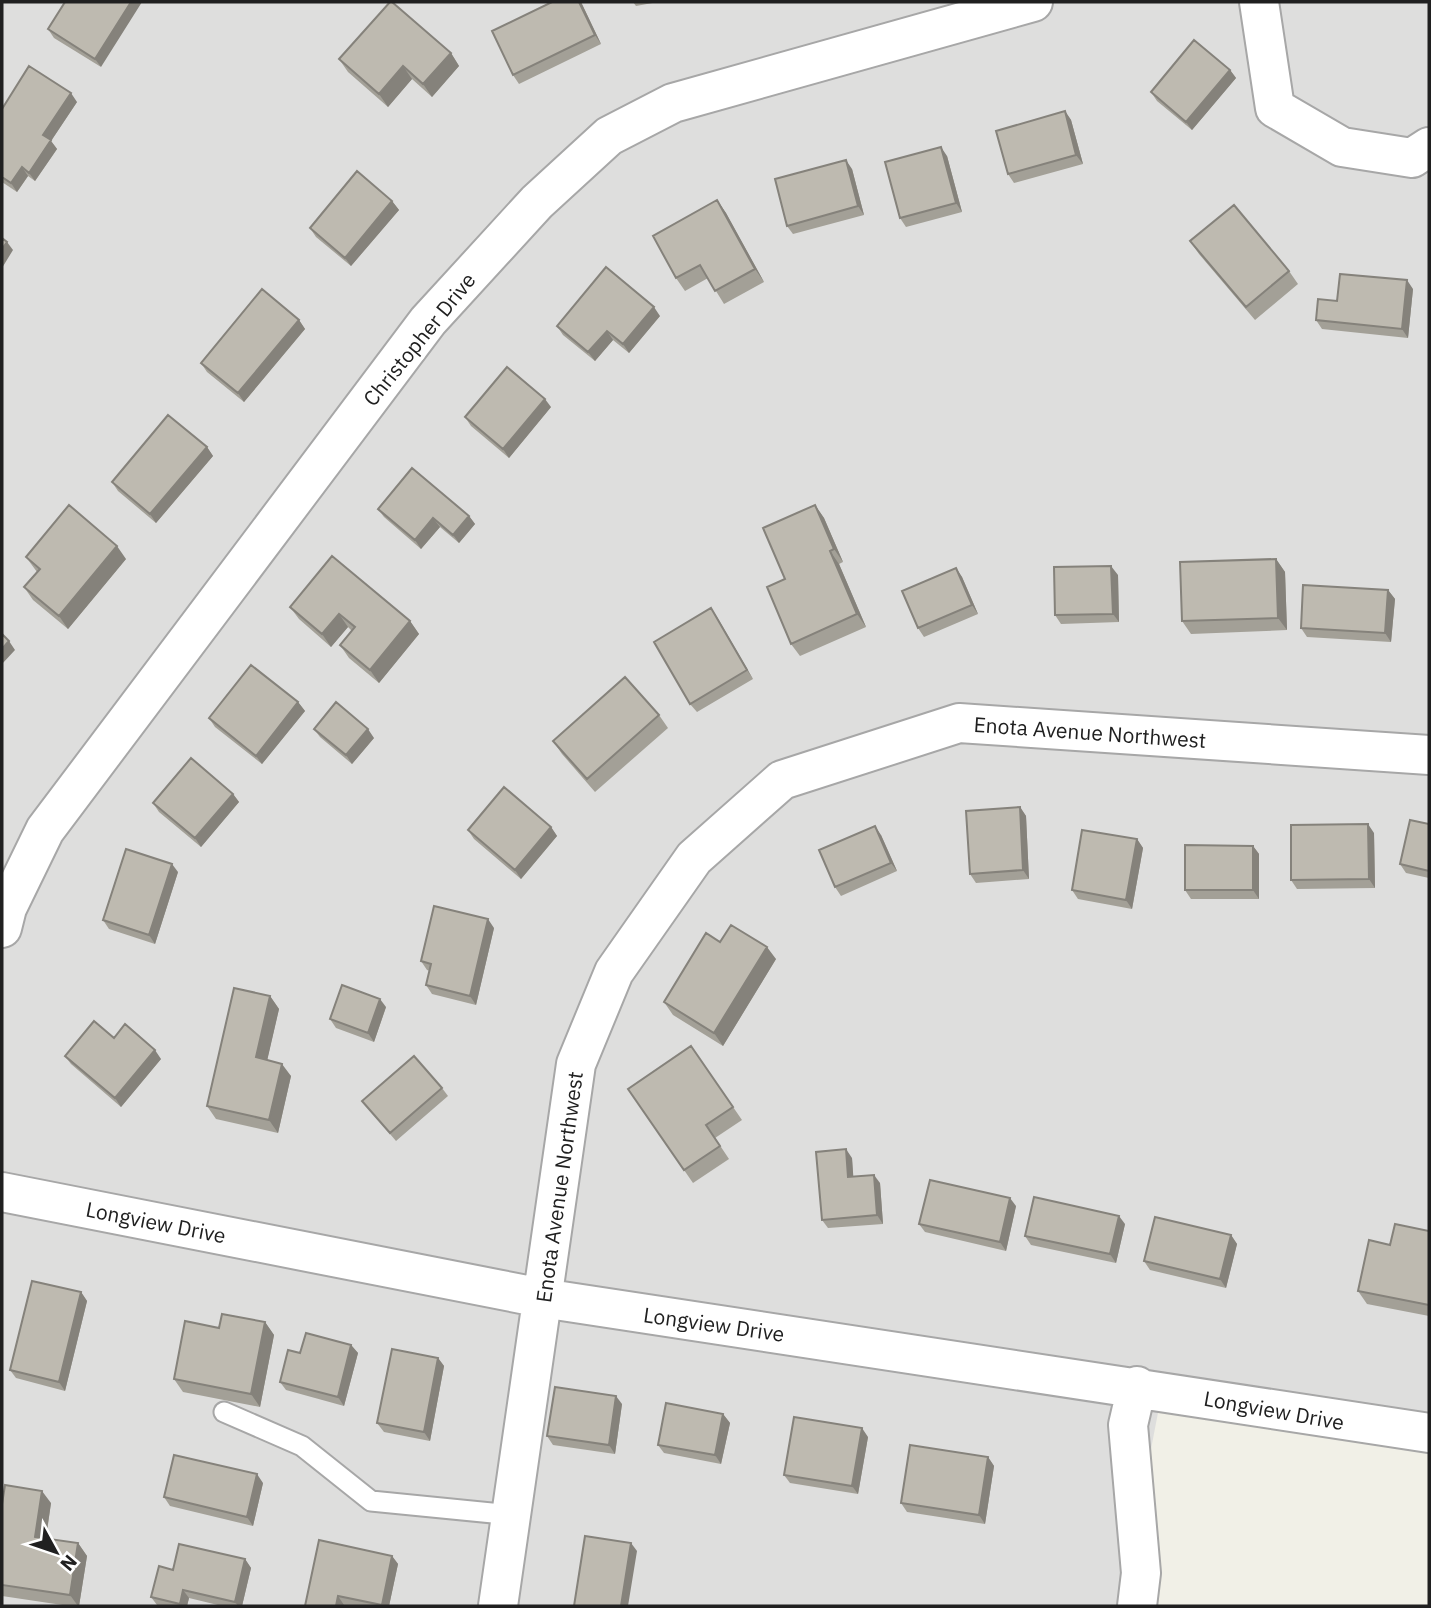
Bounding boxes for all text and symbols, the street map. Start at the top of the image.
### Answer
street label: Christopher Drive [356,266,482,412]
street label: Enota Avenue Northwest [973,710,1207,754]
street label: Enota Avenue Northwest [529,1070,589,1304]
street label: Longview Drive [84,1195,228,1249]
street label: Longview Drive [642,1300,786,1348]
street label: Longview Drive [1202,1384,1346,1436]
north arrow [21,1517,91,1587]
text: N [55,1550,83,1576]

